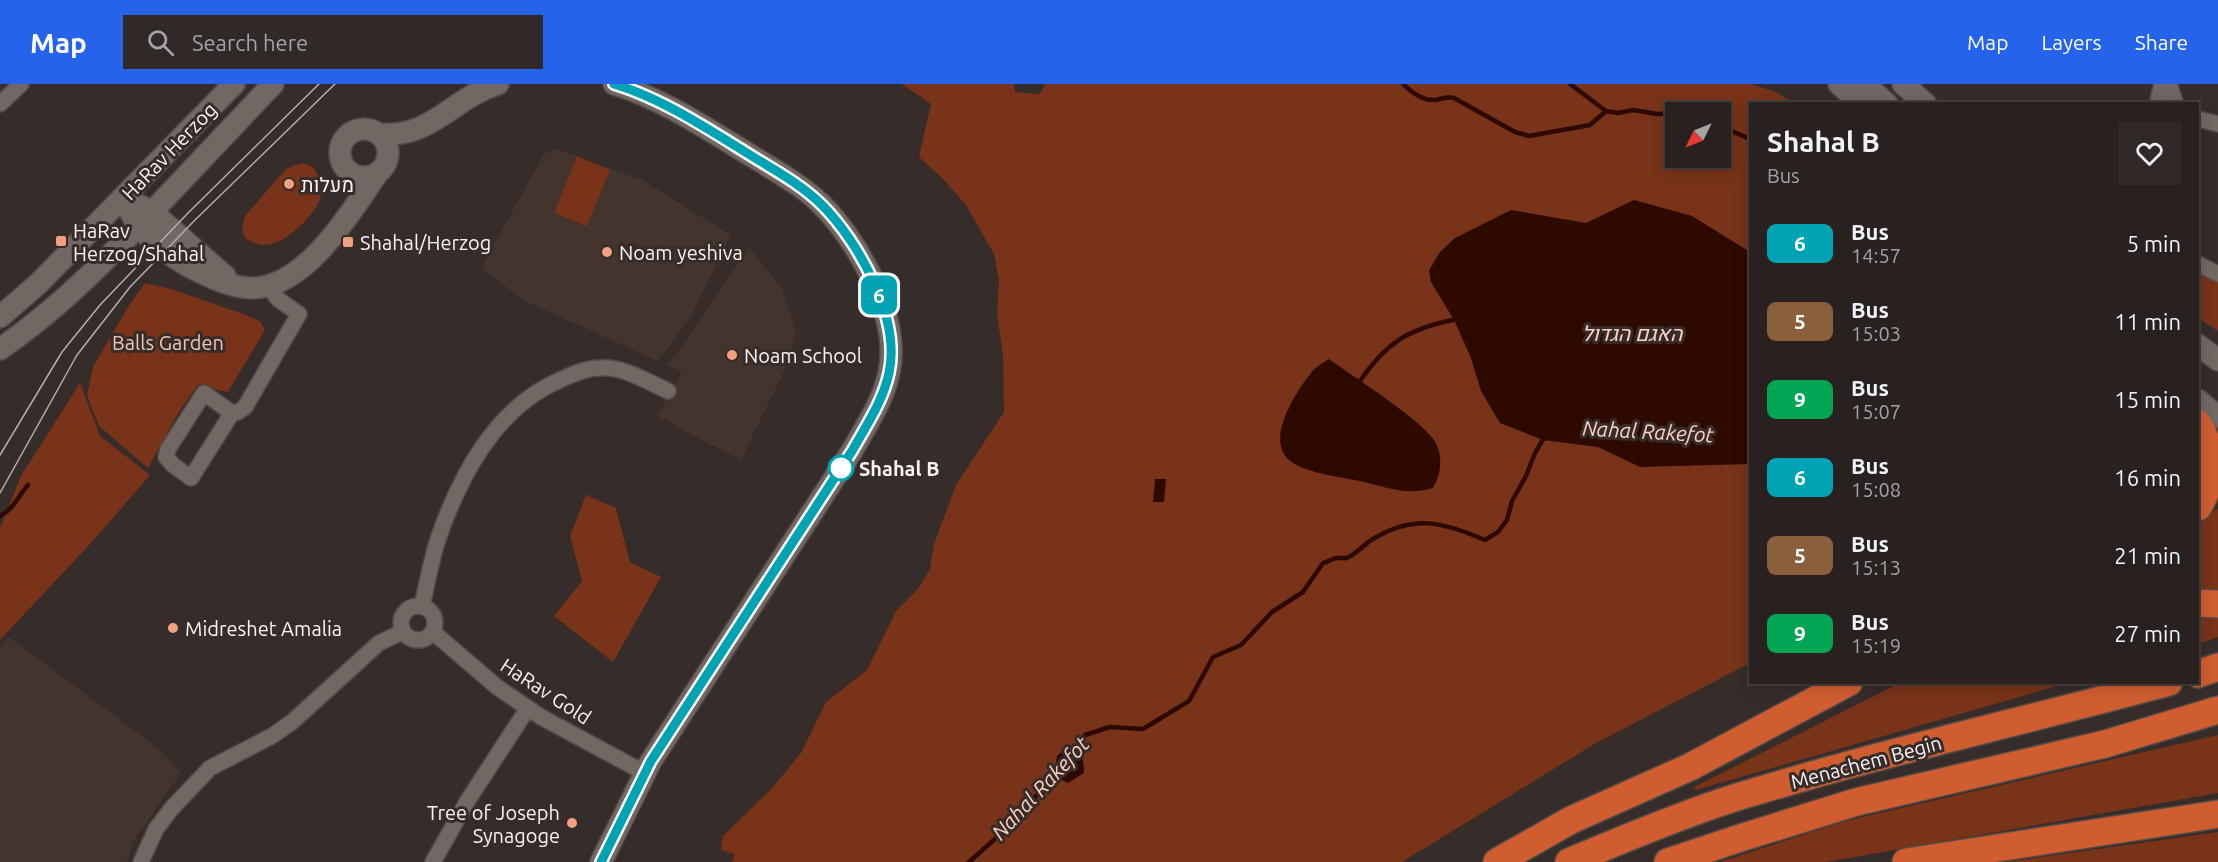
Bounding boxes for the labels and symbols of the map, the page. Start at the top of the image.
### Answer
street label: HaRav Herzog [117,98,221,204]
north arrow [1665,102,1731,168]
place label: מעלות [301,173,354,196]
marker: מעלות [282,177,296,191]
place label: HaRav Herzog/Shahal [73,219,204,265]
place label: Shahal/Herzog [360,231,491,254]
marker: HaRav Herzog/Shahal [54,234,68,248]
marker: Shahal/Herzog [341,235,355,249]
place label: Noam yeshiva [619,241,743,264]
marker: Noam yeshiva [600,245,614,259]
line badge: 6 [860,276,898,314]
water label: האגם הגדול [1582,321,1684,345]
park label: Balls Garden [112,331,224,354]
place label: Noam School [744,344,862,367]
marker: Noam School [725,348,739,362]
water label: Nahal Rakefot [1582,416,1715,446]
marker: Shahal B [828,455,854,481]
place label: Shahal B [859,457,940,480]
place label: Midreshet Amalia [185,617,342,640]
marker: Midreshet Amalia [166,621,180,635]
street label: HaRav Gold [496,653,596,729]
water label: Nahal Rakefot [986,731,1094,844]
street label: Menachem Begin [1788,731,1944,793]
place label: Tree of Joseph Synagoge [427,801,560,847]
marker: Tree of Joseph Synagoge [565,816,579,830]

